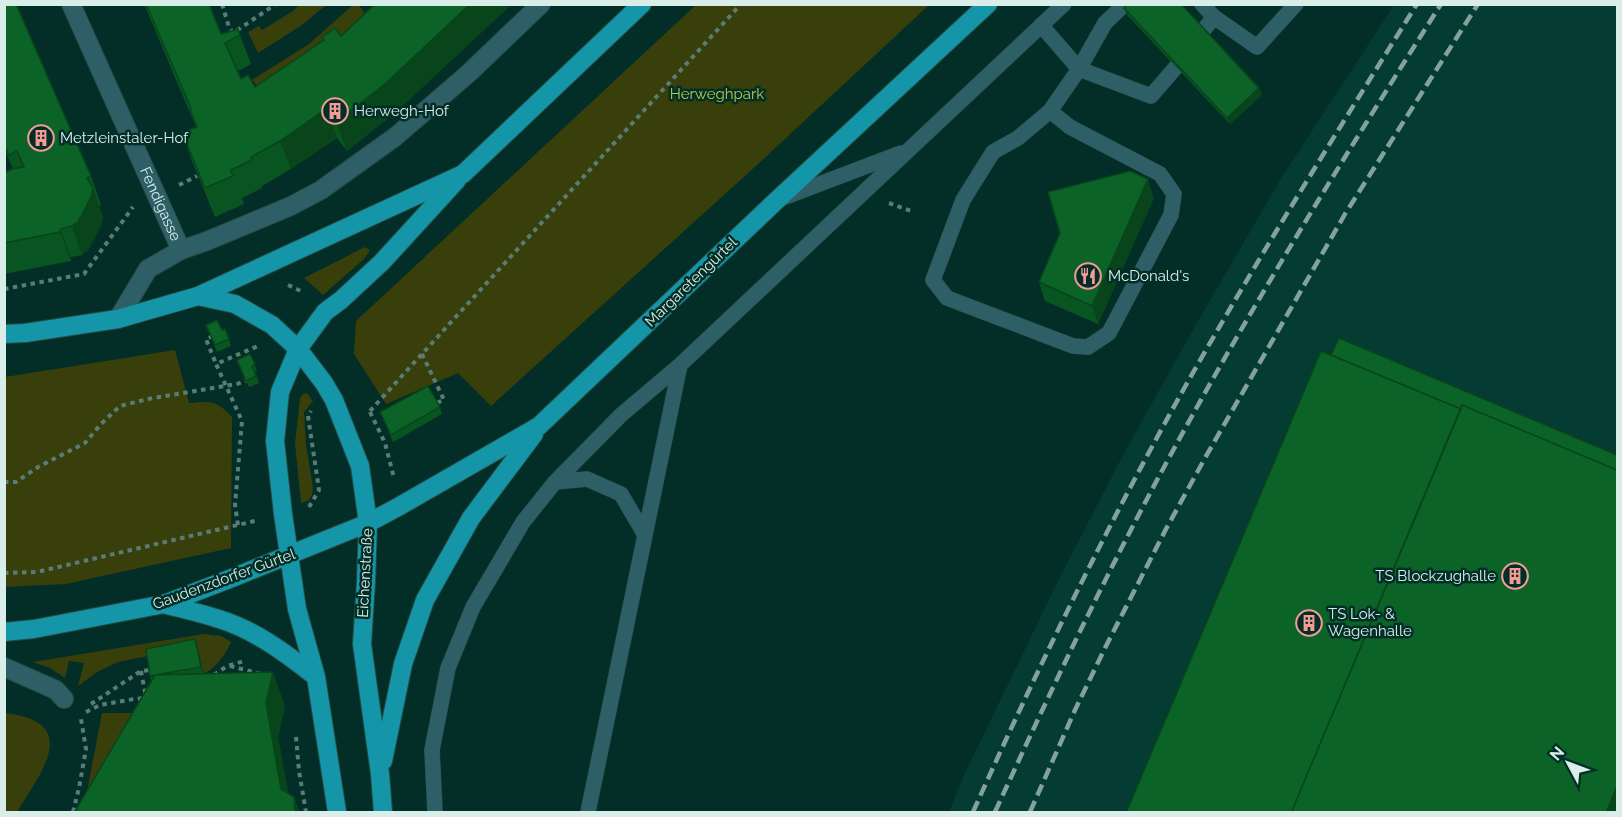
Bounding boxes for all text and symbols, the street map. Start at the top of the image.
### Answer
park label: Herweghpark [670,85,764,103]
building icon: Herwegh-Hof [320,96,350,126]
place label: Herwegh-Hof [354,102,450,120]
building icon: Metzleinstaler-Hof [26,123,56,153]
place label: Metzleinstaler-Hof [60,129,189,147]
street label: Fendigasse [136,164,185,244]
street label: Margaretengürtel [641,233,741,331]
restaurant icon: McDonald's [1073,261,1103,291]
place label: McDonald's [1108,267,1189,285]
street label: Eichenstraße [354,528,376,618]
street label: Gaudenzdorfer Gürtel [150,545,299,613]
building icon: TS Blockzughalle [1500,561,1530,591]
place label: TS Blockzughalle [1375,567,1496,585]
place label: TS Lok- & Wagenhalle [1328,605,1412,640]
building icon: TS Lok- & Wagenhalle [1294,608,1324,638]
north arrow [1538,733,1598,793]
text: N [1546,743,1568,764]

